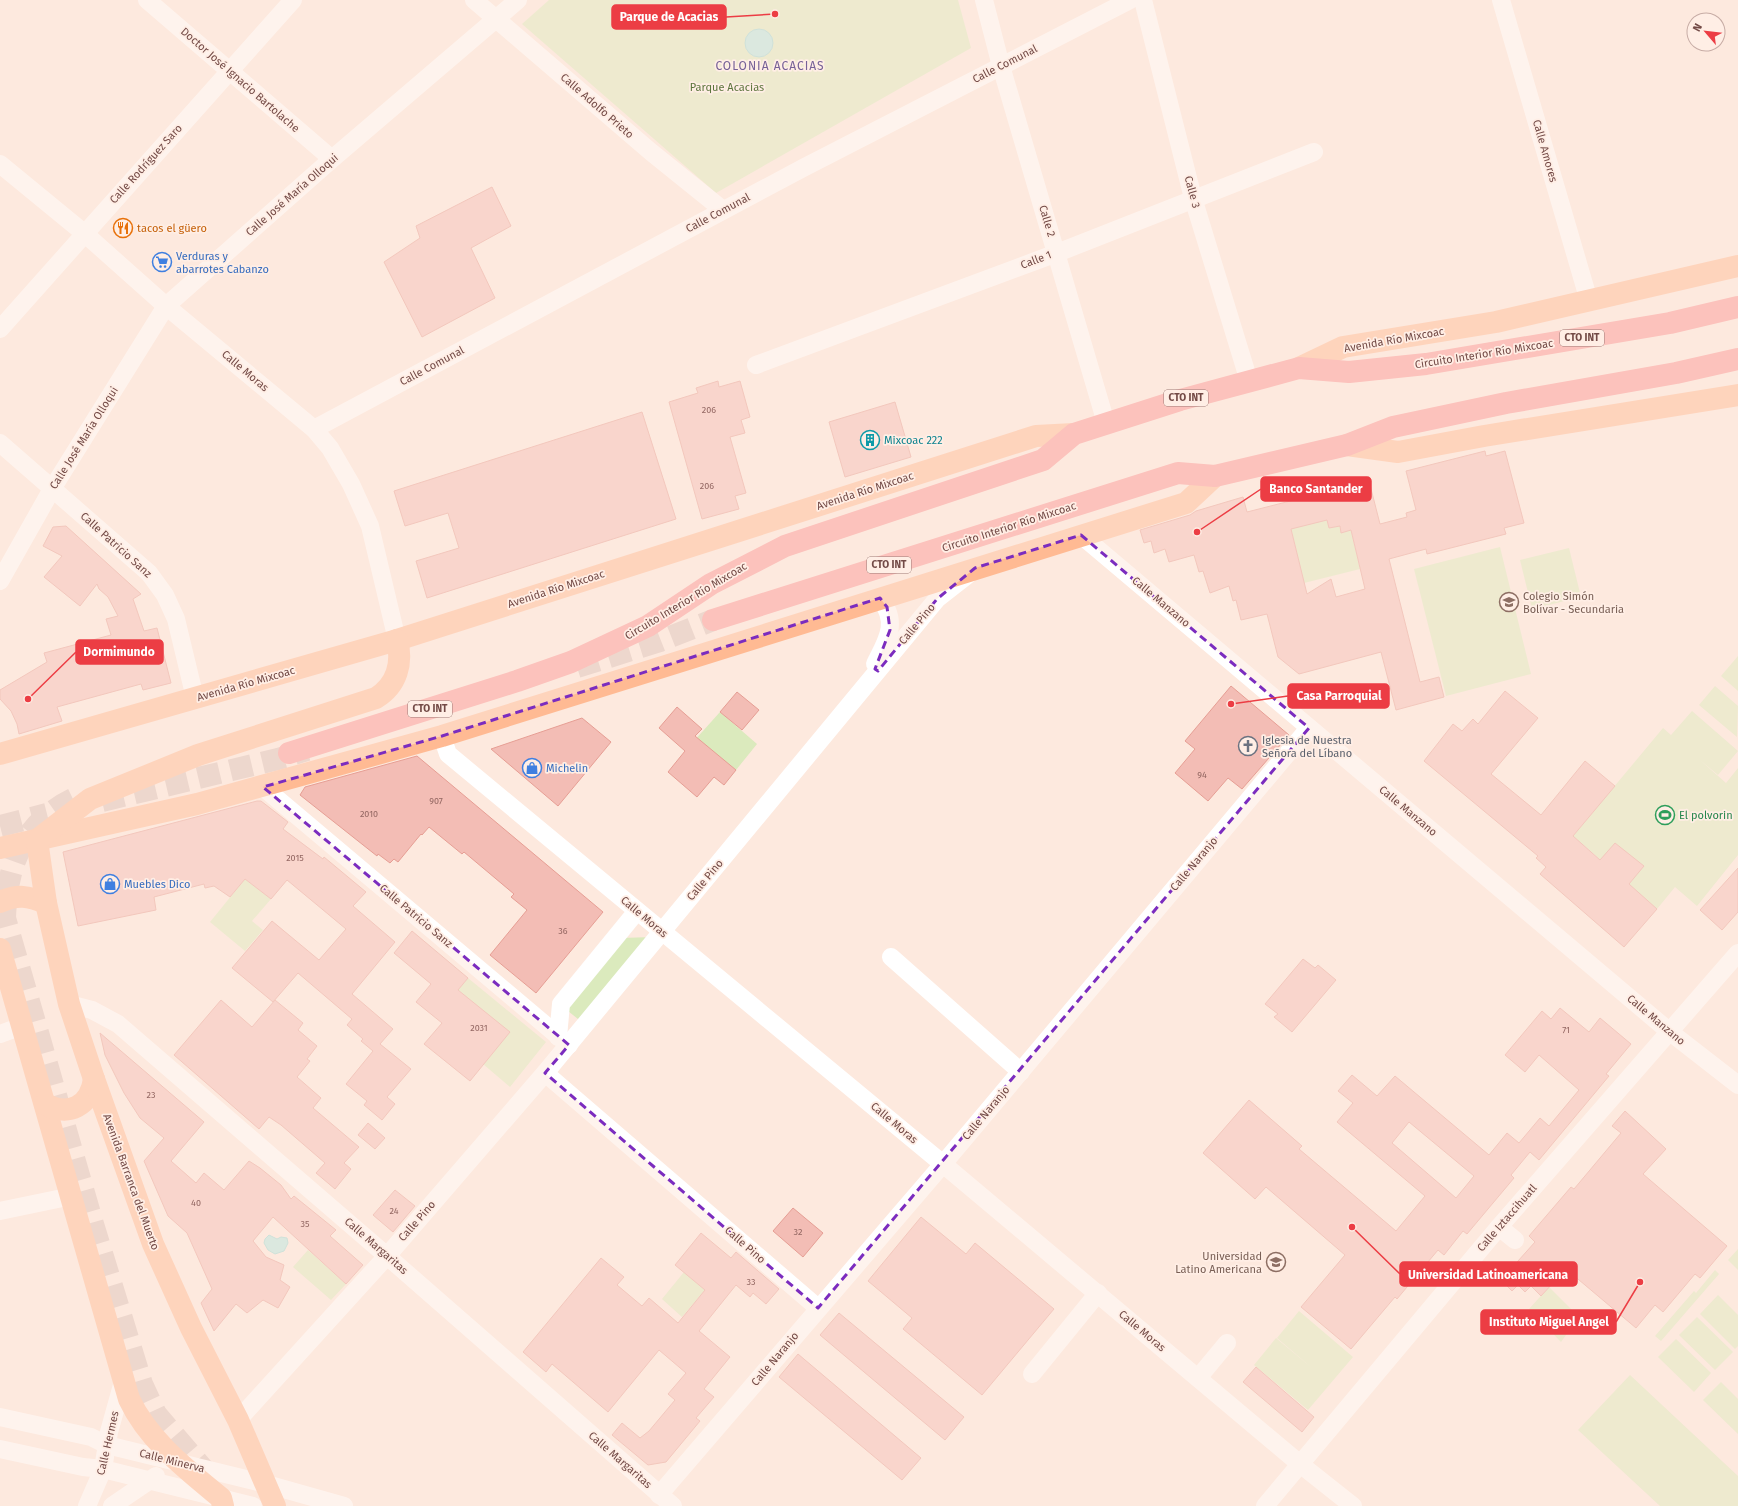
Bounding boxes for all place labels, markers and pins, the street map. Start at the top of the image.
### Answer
callout: Parque de Acacias [612,5,726,29]
restaurant icon: tacos el güero [112,217,134,239]
place label: tacos el güero [137,222,207,235]
place label: Verduras y abarrotes Cabanzo [176,250,269,276]
supermarket icon: Verduras y abarrotes Cabanzo [151,251,173,273]
building icon: Mixcoac 222 [859,429,881,451]
place label: Mixcoac 222 [884,434,943,447]
callout: Banco Santander [1261,477,1371,501]
place label: Colegio Simón Bolívar - Secundaria [1523,590,1624,616]
school or university icon: Colegio Simón Bolívar - Secundaria [1498,591,1520,613]
callout: Dormimundo [76,640,163,664]
callout: Casa Parroquial [1288,684,1389,708]
place label: Iglesia de Nuestra Señora del Líbano [1262,734,1352,760]
church icon: Iglesia de Nuestra Señora del Líbano [1237,735,1259,757]
shop icon: Michelin [521,757,543,779]
place label: Michelin [546,762,588,775]
sports icon: El polvorin [1654,804,1676,826]
place label: El polvorin [1679,809,1733,822]
shop icon: Muebles Dico [99,873,121,895]
place label: Muebles Dico [124,878,190,891]
place label: Universidad Latino Americana [1175,1250,1262,1276]
school or university icon: Universidad Latino Americana [1265,1251,1287,1273]
callout: Universidad Latinoamericana [1400,1262,1577,1286]
callout: Instituto Miguel Angel [1481,1310,1616,1334]

